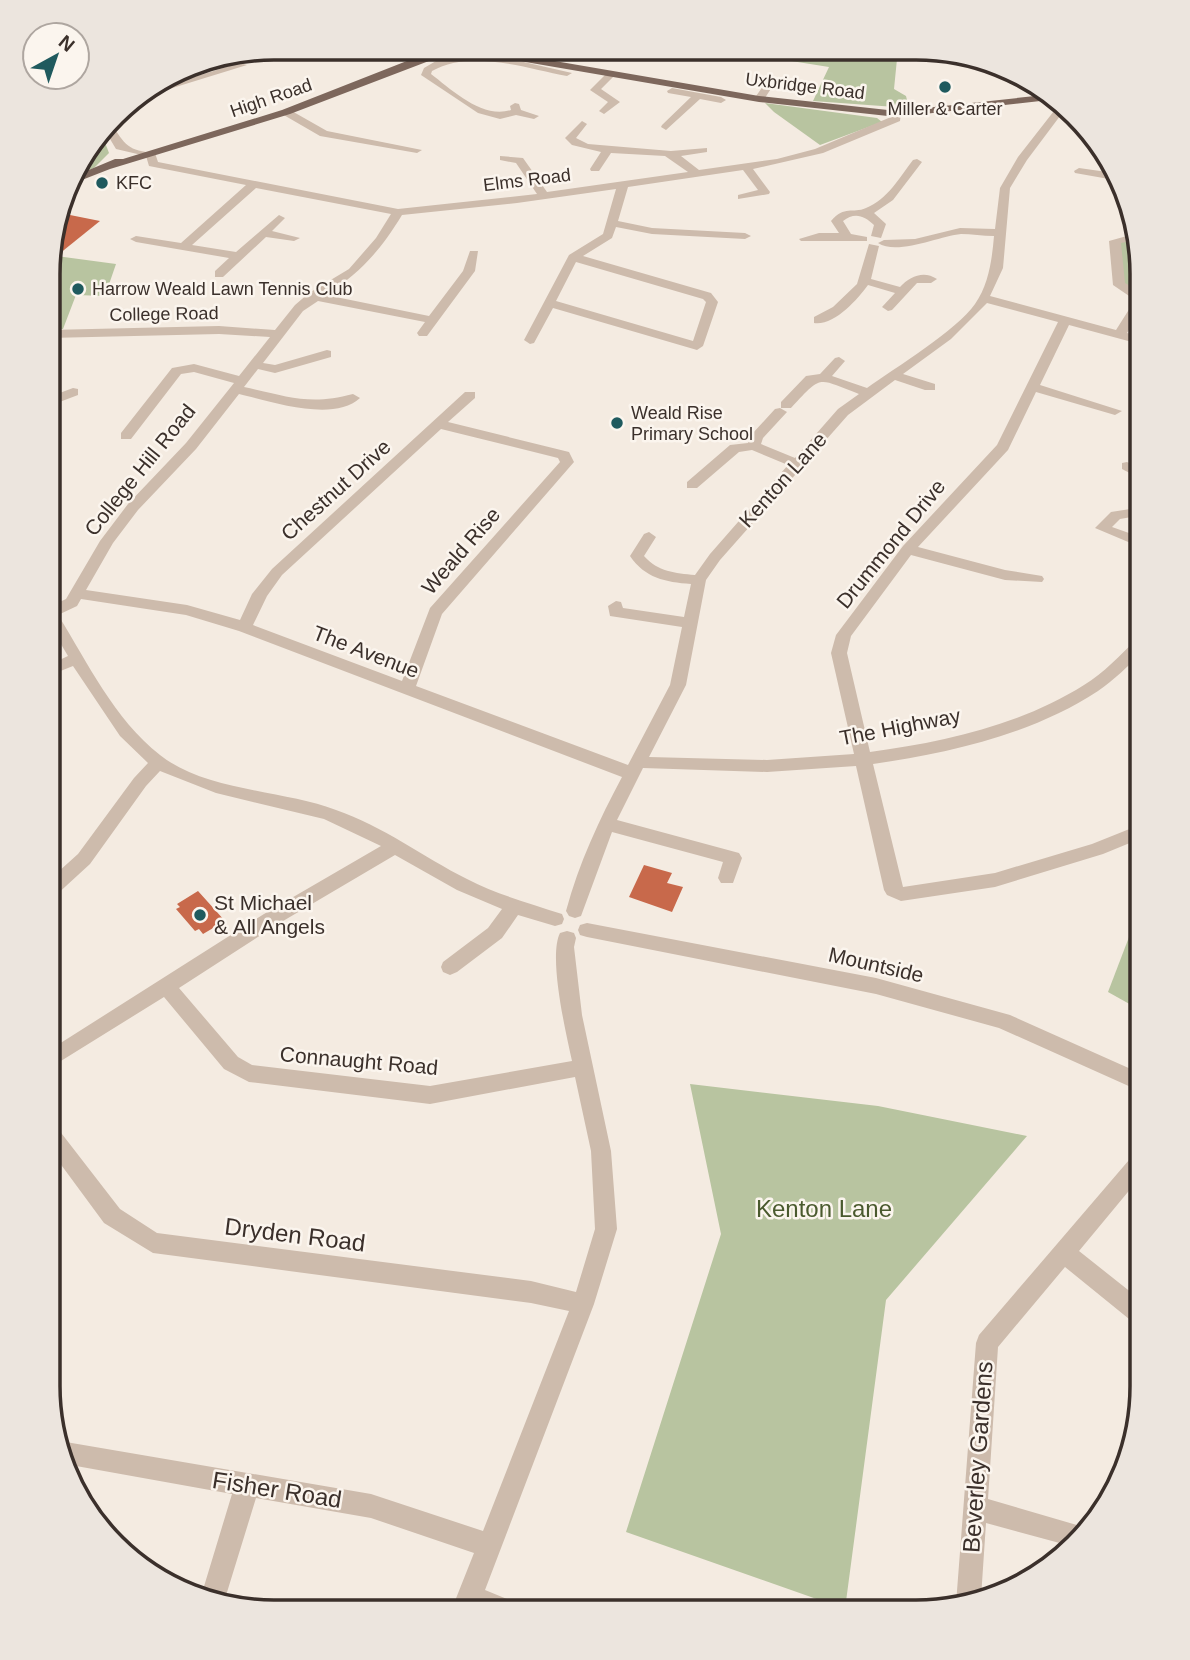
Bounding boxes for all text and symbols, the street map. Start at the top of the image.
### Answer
north arrow [21,21,91,91]
text: N [55,31,79,56]
street label: Uxbridge Road [744,69,866,103]
street label: High Road [228,75,314,121]
marker: Miller & Carter [937,79,953,95]
place label: Miller & Carter [887,99,1003,119]
street label: Elms Road [482,165,572,195]
place label: KFC [116,173,152,193]
marker: KFC [94,175,110,191]
place label: Harrow Weald Lawn Tennis Club [92,279,352,299]
marker: Harrow Weald Lawn Tennis Club [70,281,86,297]
street label: College Road [109,303,219,325]
street label: College Hill Road [80,399,200,540]
place label: Weald Rise Primary School [631,403,753,444]
marker: Weald Rise Primary School [609,415,625,431]
street label: Kenton Lane [734,428,831,532]
street label: Chestnut Drive [276,435,395,545]
street label: Drummond Drive [832,475,949,613]
street label: Weald Rise [417,503,504,599]
street label: The Avenue [310,621,422,682]
street label: The Highway [838,703,963,749]
place label: St Michael & All Angels [214,891,325,938]
marker: St Michael & All Angels [192,907,208,923]
street label: Mountside [826,942,926,987]
street label: Connaught Road [279,1042,439,1079]
park label: Kenton Lane [756,1195,892,1222]
street label: Dryden Road [223,1212,367,1257]
street label: Beverley Gardens [957,1360,998,1554]
street label: Fisher Road [210,1466,344,1513]

